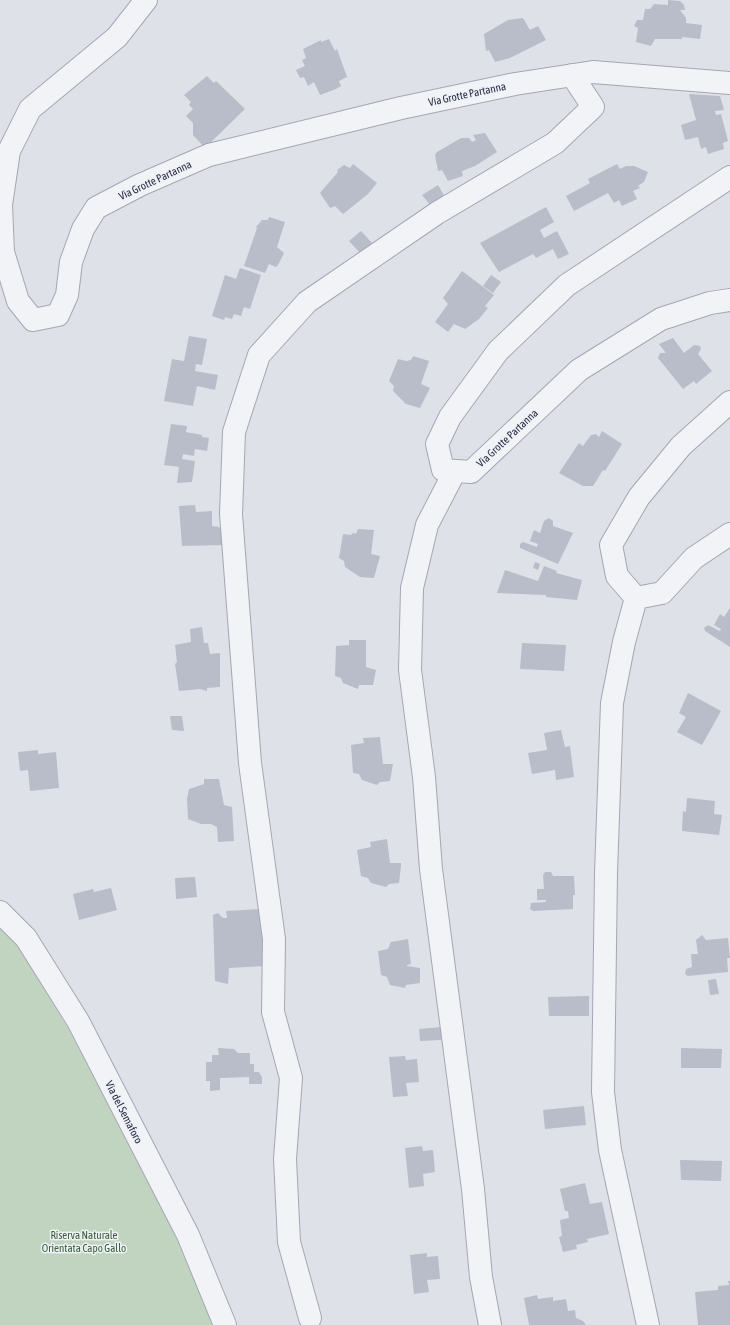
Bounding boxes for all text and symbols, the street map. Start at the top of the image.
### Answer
street label: Via Grotte Partanna [427,80,507,108]
street label: Via Grotte Partanna [117,158,193,202]
street label: Via Grotte Partanna [474,407,540,469]
street label: Via del Semaforo [103,1079,145,1145]
park label: Riserva Naturale Orientata Capo Gallo [42,1229,126,1254]

